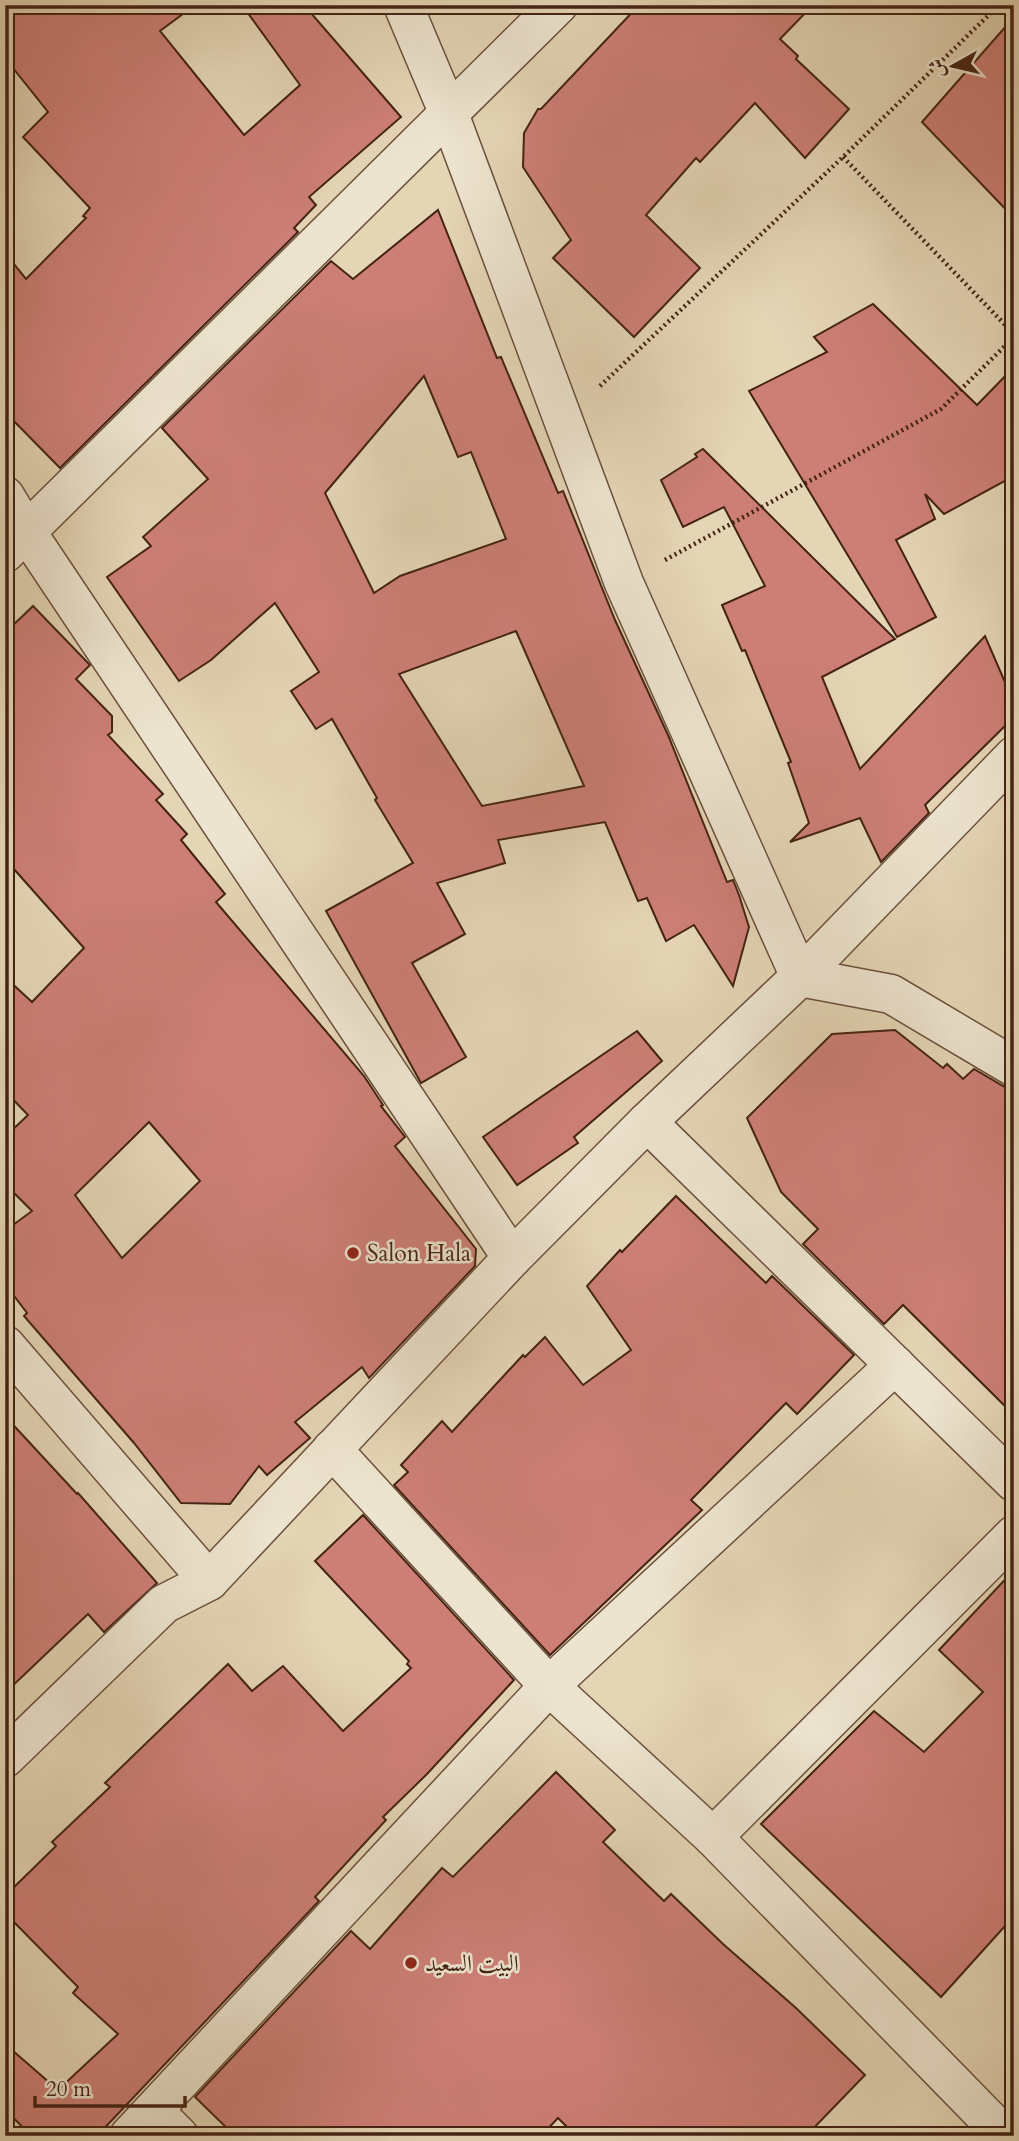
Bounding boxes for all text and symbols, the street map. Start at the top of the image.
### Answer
north arrow [918,32,988,102]
text: ش [923,57,951,79]
place label: Salon Hala [367,1238,471,1269]
marker: Salon Hala [345,1245,361,1261]
place label: البيت السعيد [425,1948,519,1979]
marker: البيت السعيد [403,1955,419,1971]
scale bar [35,2064,186,2108]
text: 20 m [46,2075,91,2104]

